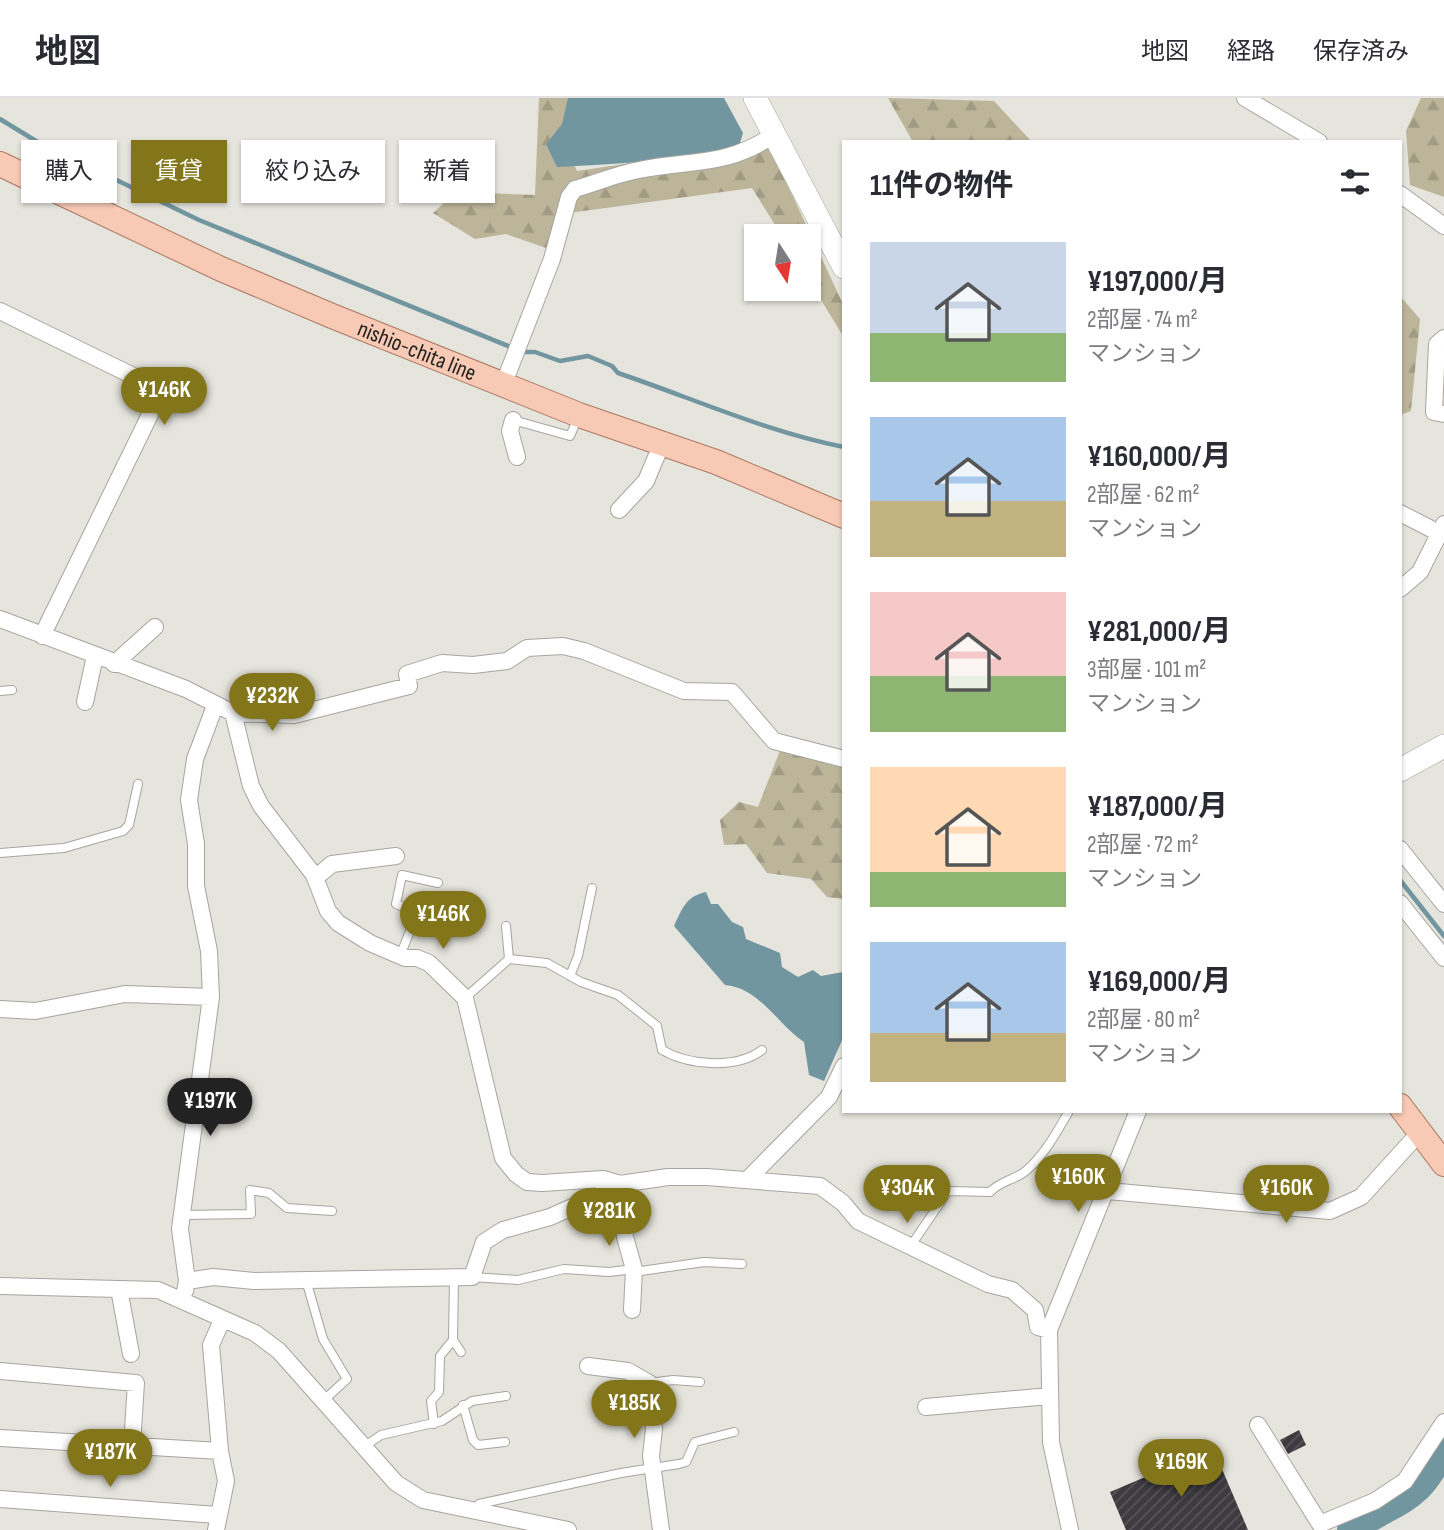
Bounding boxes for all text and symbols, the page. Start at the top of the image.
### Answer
text: 地図 [35,32,101,72]
text: 地図 [1141,37,1189,66]
text: 経路 [1227,37,1275,66]
text: 保存済み [1313,37,1409,66]
chip: 購入 [21,140,117,203]
chip: 賃貸 [131,140,227,203]
chip: 絞り込み [241,140,385,203]
chip: 新着 [399,140,495,203]
icon: filters [1336,163,1374,201]
text: 11件の物件 [870,168,1014,204]
north arrow [744,224,821,301]
map controls [744,224,821,301]
text: ¥197,000/月 [1087,264,1228,300]
icon: home [926,270,1010,354]
text: 2部屋 · 74 m² [1087,306,1198,334]
street label: nishio-chita line [353,315,480,387]
text: マンション [1087,340,1202,368]
pin: ¥146K [115,368,213,427]
text: ¥146K [137,376,191,404]
text: ¥160,000/月 [1087,439,1231,475]
icon: home [926,445,1010,529]
text: 2部屋 · 62 m² [1087,481,1200,509]
text: マンション [1087,515,1202,543]
text: ¥281,000/月 [1087,614,1232,650]
icon: home [926,620,1010,704]
text: 3部屋 · 101 m² [1087,656,1206,684]
pin: ¥232K [223,674,321,733]
text: ¥232K [245,682,299,710]
text: マンション [1087,690,1202,718]
text: ¥187,000/月 [1087,789,1228,825]
icon: home [926,795,1010,879]
text: 2部屋 · 72 m² [1087,831,1199,859]
text: マンション [1087,865,1202,893]
pin: ¥146K [394,892,492,951]
text: ¥146K [416,900,470,928]
text: ¥169,000/月 [1087,964,1231,1000]
icon: home [926,970,1010,1054]
text: 2部屋 · 80 m² [1087,1006,1200,1034]
text: マンション [1087,1040,1202,1068]
pin: ¥197K [161,1079,259,1138]
text: ¥197K [183,1087,237,1115]
pin: ¥160K [1029,1154,1127,1214]
text: ¥160K [1051,1163,1105,1191]
pin: ¥304K [858,1166,956,1225]
pin: ¥160K [1237,1166,1335,1225]
text: ¥304K [879,1174,935,1202]
text: ¥160K [1259,1174,1313,1202]
pin: ¥281K [560,1188,658,1248]
text: ¥281K [582,1197,636,1225]
pin: ¥185K [585,1380,683,1440]
text: ¥185K [607,1389,661,1417]
pin: ¥187K [61,1430,159,1489]
text: ¥187K [83,1438,137,1466]
pin: ¥169K [1132,1440,1230,1499]
text: ¥169K [1154,1448,1208,1476]

